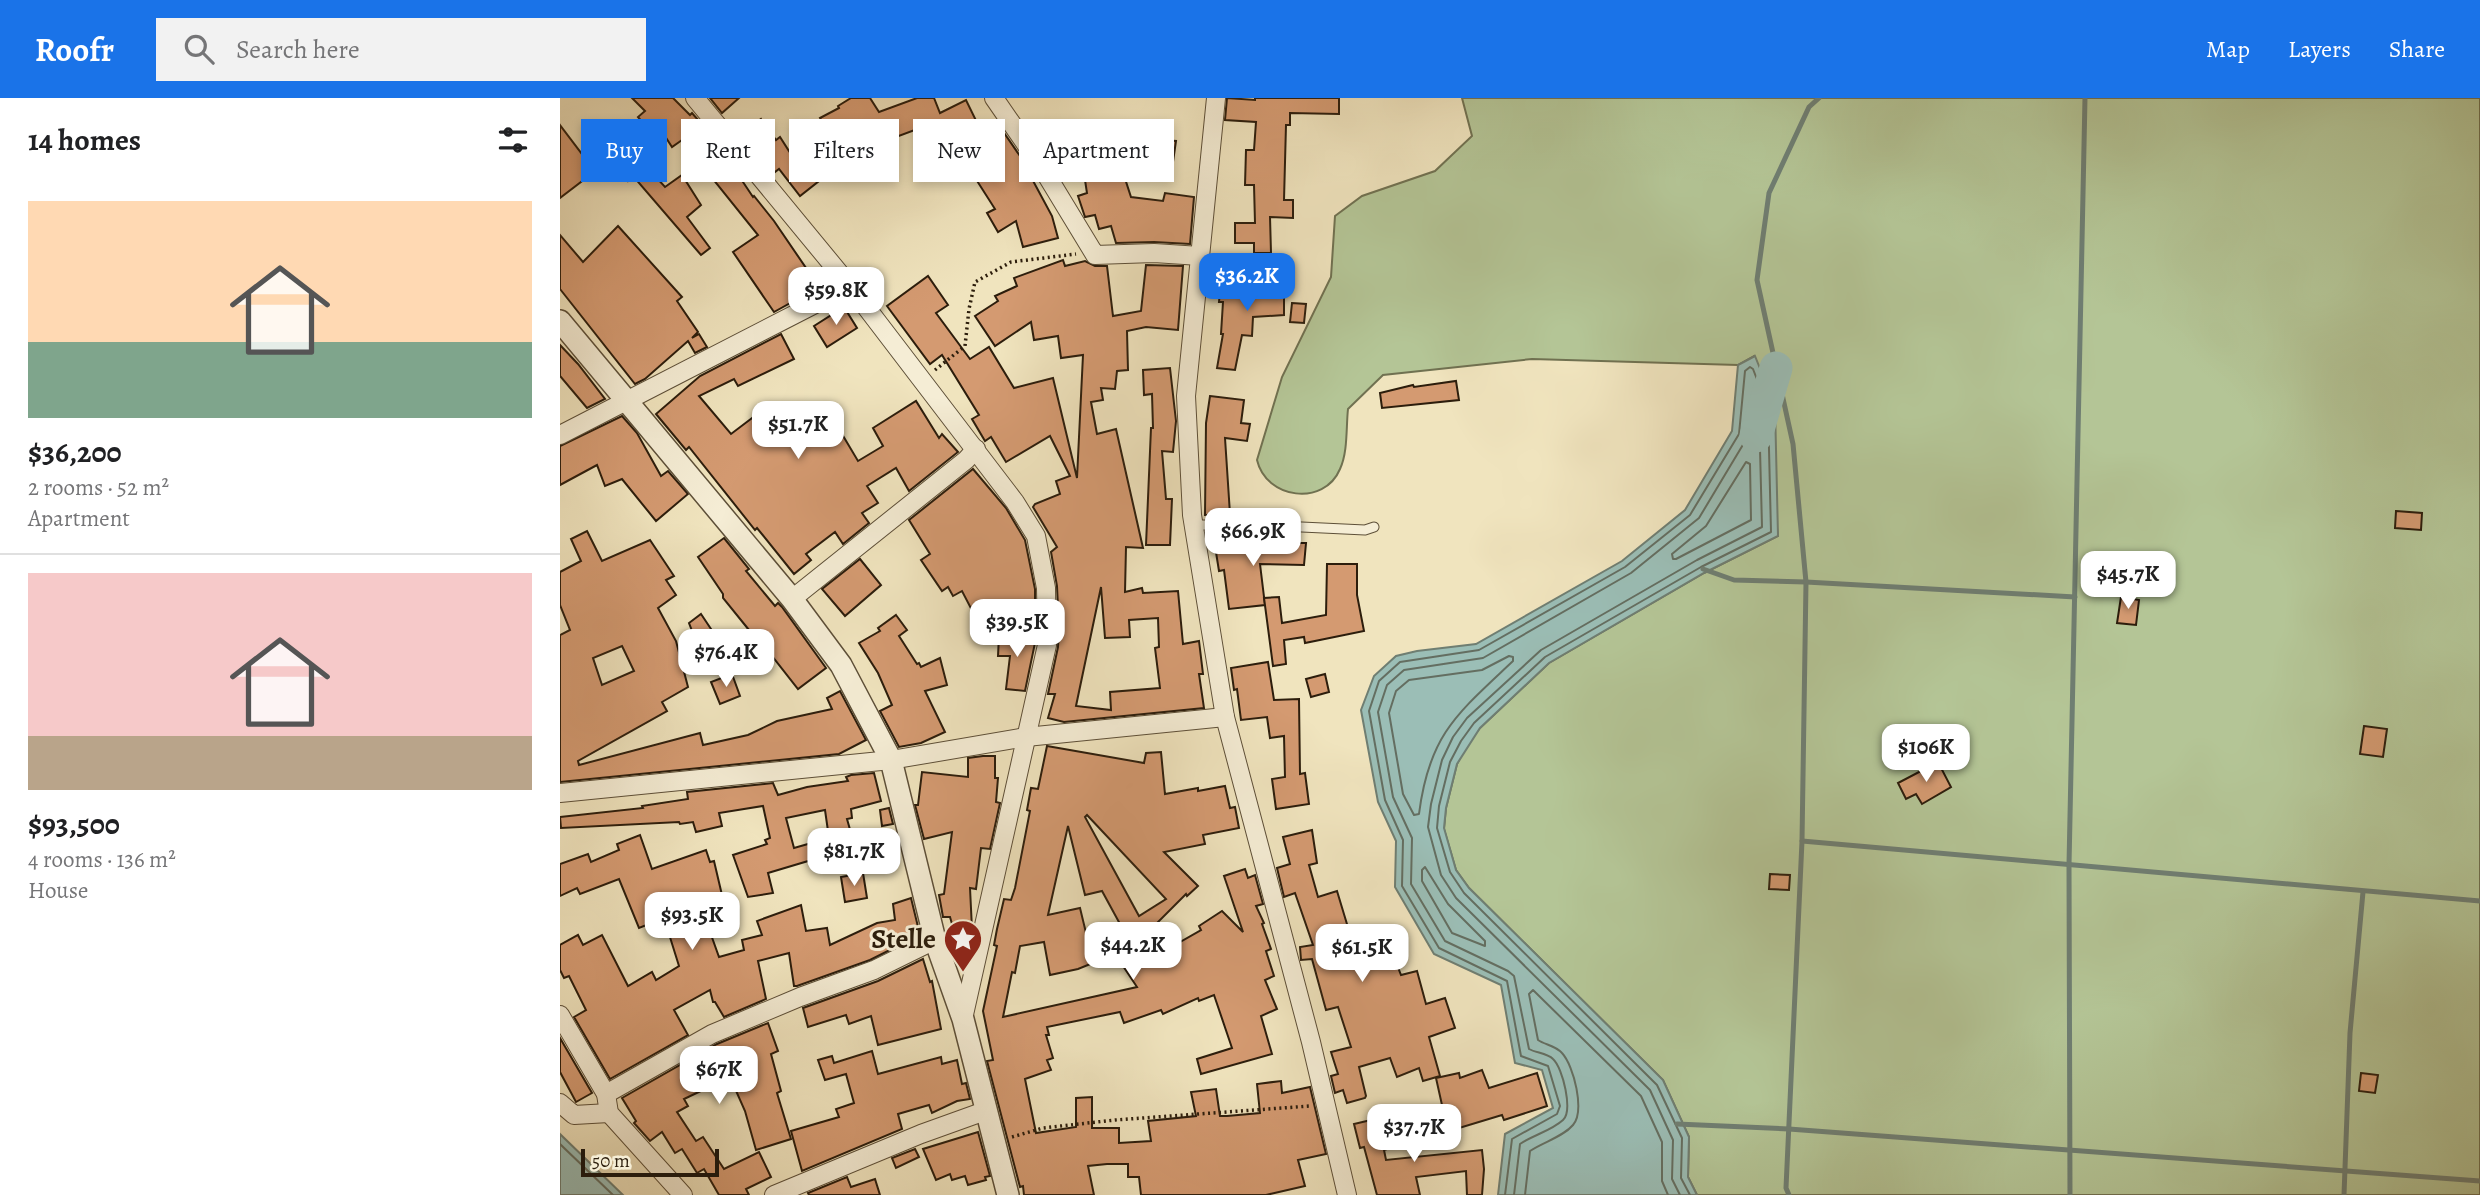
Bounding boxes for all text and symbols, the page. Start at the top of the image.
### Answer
search box [156,18,646,81]
text: Roofr [35,27,114,72]
icon: search [180,30,218,68]
text: Search here [236,32,360,67]
text: Map [2206,33,2250,65]
text: Layers [2288,33,2351,65]
text: Share [2389,33,2445,65]
chip: Buy [581,119,667,182]
chip: Rent [681,119,775,182]
chip: Filters [789,119,899,182]
chip: New [913,119,1005,182]
chip: Apartment [1019,119,1174,182]
text: 14 homes [28,120,141,160]
icon: filters [494,121,532,159]
icon: home [217,247,343,373]
pin: $36.2K [1190,254,1304,313]
text: $36.2K [1215,260,1279,291]
pin: $59.8K [779,268,893,327]
text: $59.8K [804,274,868,305]
pin: $51.7K [741,402,855,461]
text: $51.7K [768,408,828,439]
text: $36,200 [28,432,122,472]
text: 2 rooms · 52 m² [28,472,169,503]
text: Apartment [28,503,130,534]
pin: $66.9K [1196,508,1310,568]
text: $66.9K [1221,515,1285,546]
pin: $45.7K [2071,552,2185,611]
text: $45.7K [2097,558,2159,589]
pin: $39.5K [960,600,1074,659]
text: $39.5K [986,606,1048,637]
icon: home [217,619,343,745]
pin: $76.4K [669,630,783,689]
text: $76.4K [694,636,758,667]
pin: $106K [1877,724,1975,784]
text: $106K [1898,731,1954,762]
text: $93,500 [28,804,120,844]
pin: $81.7K [797,828,911,888]
text: $81.7K [823,835,885,866]
text: 4 rooms · 136 m² [28,844,176,875]
text: House [28,875,88,906]
pin: $93.5K [635,892,749,952]
text: $93.5K [661,899,723,930]
place icon: Stelle [942,918,984,973]
place label: Stelle [871,920,936,958]
pin: $44.2K [1076,922,1190,982]
pin: $61.5K [1305,924,1419,984]
text: $44.2K [1101,929,1165,960]
text: $61.5K [1332,931,1392,962]
pin: $67K [678,1046,760,1106]
text: $67K [696,1053,742,1084]
pin: $37.7K [1357,1104,1471,1164]
text: $37.7K [1383,1111,1445,1142]
scale bar [581,1146,719,1178]
text: 50 m [592,1148,630,1174]

